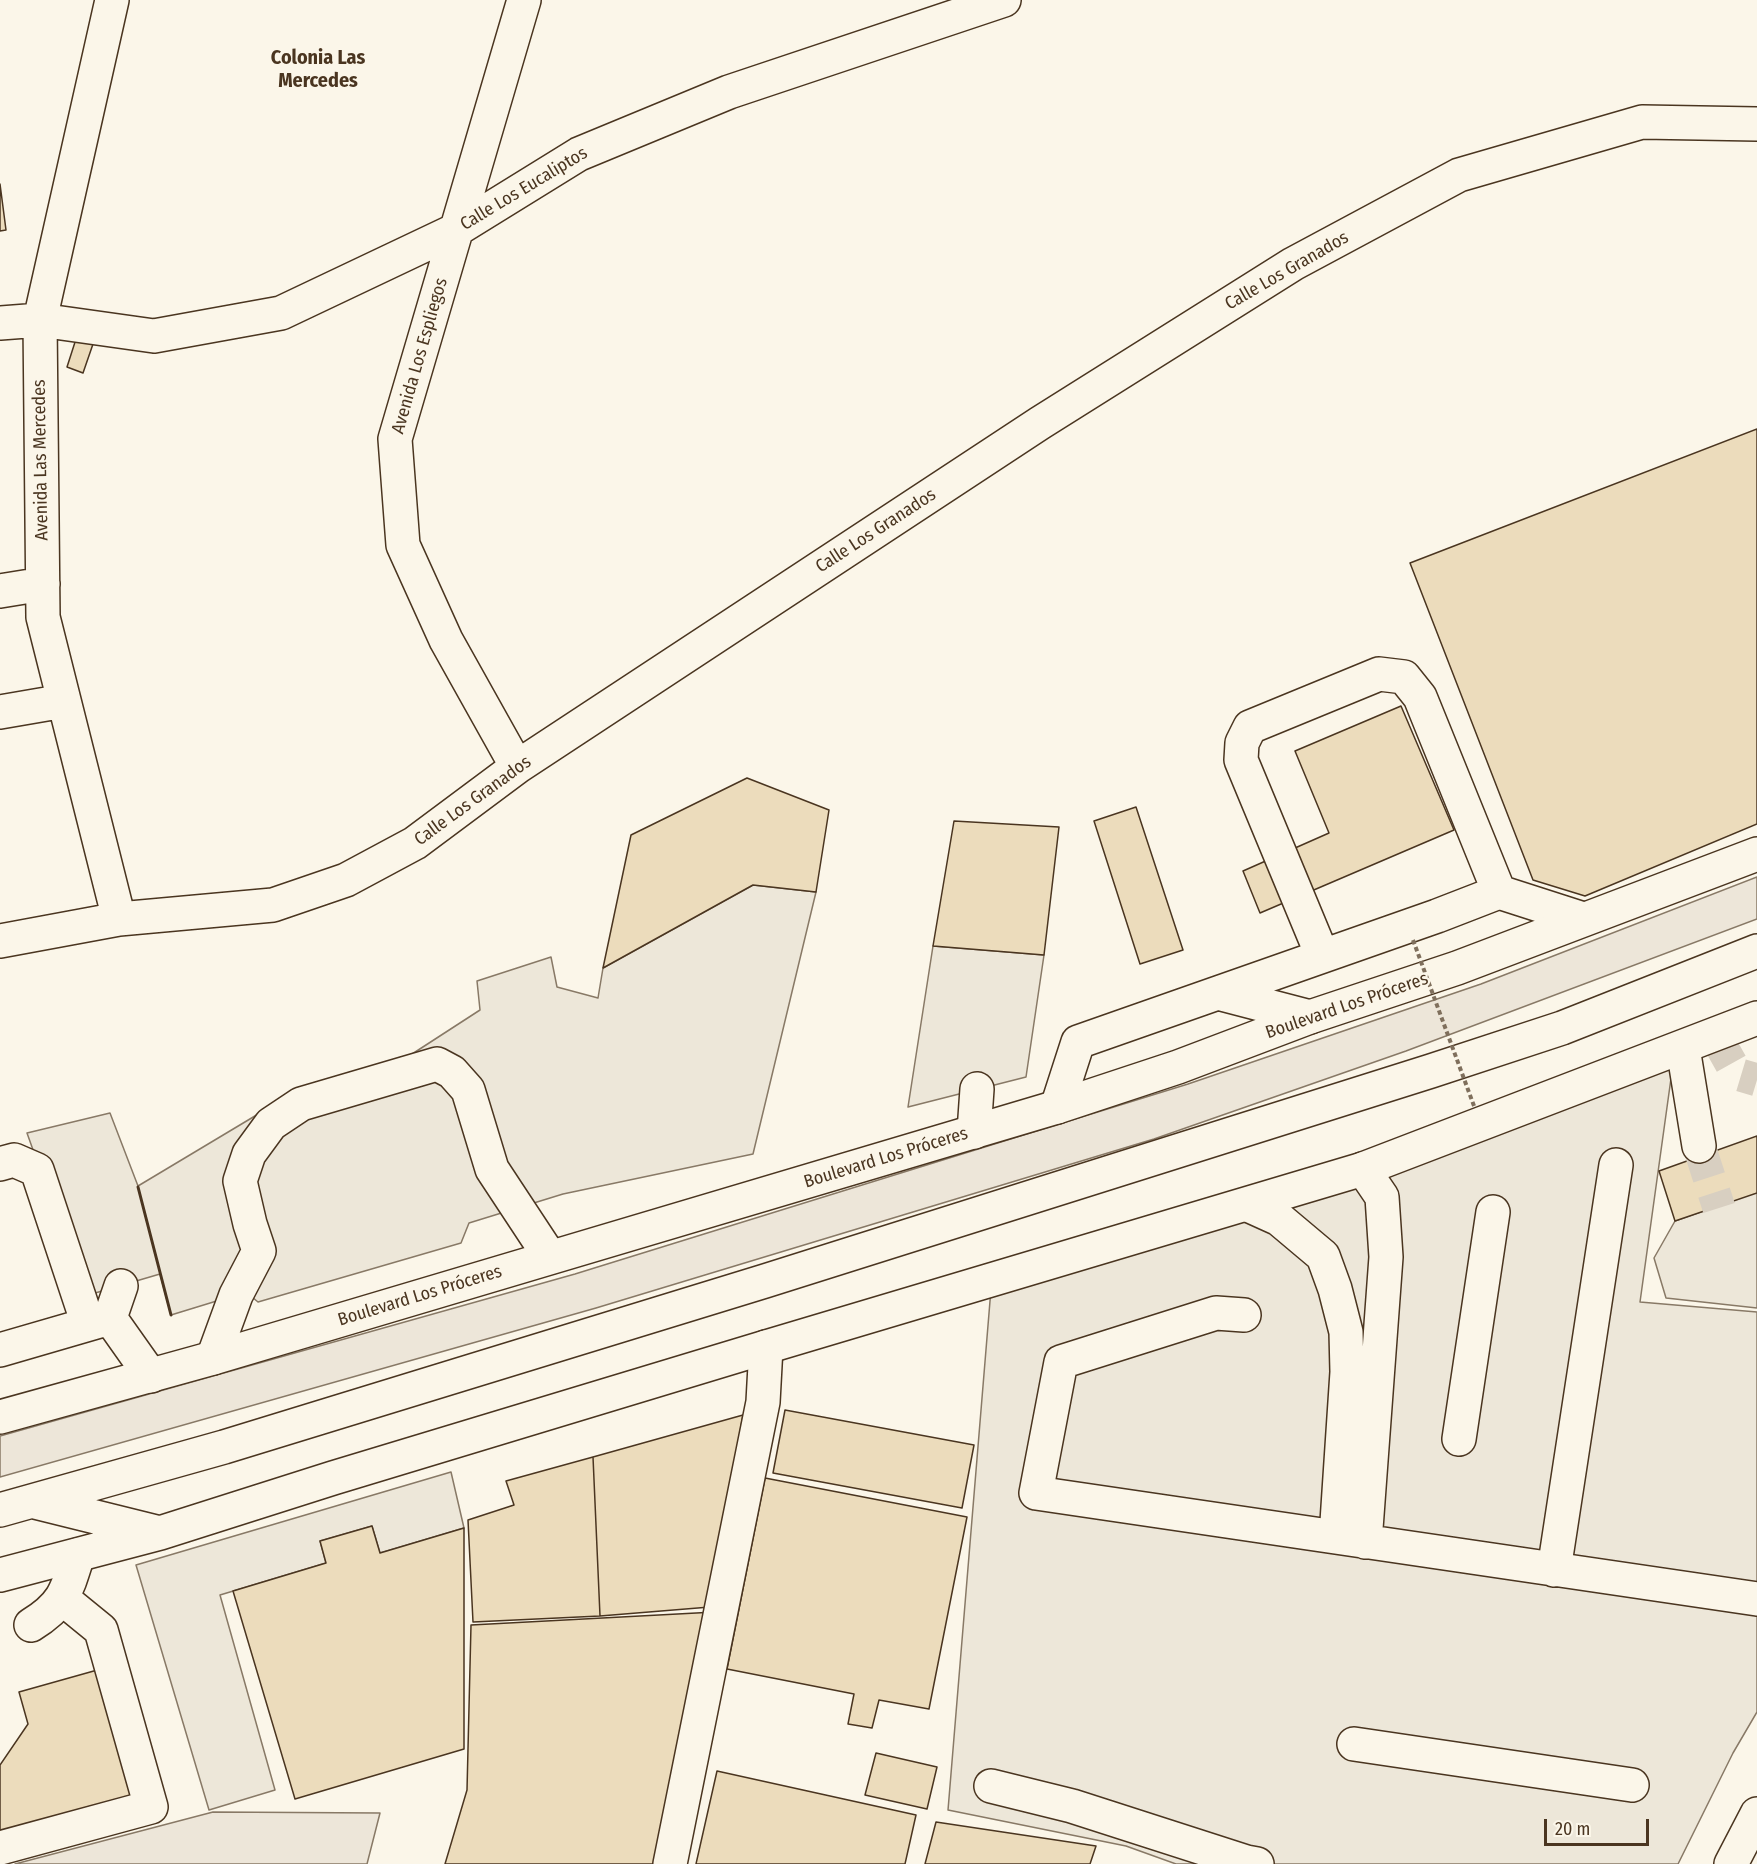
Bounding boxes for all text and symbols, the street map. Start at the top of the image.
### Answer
district label: Colonia Las Mercedes [271,46,365,93]
street label: Calle Los Eucaliptos [457,143,591,235]
street label: Calle Los Granados [1221,227,1353,315]
street label: Avenida Los Espliegos [387,276,453,436]
street label: Avenida Las Mercedes [29,379,53,541]
street label: Calle Los Granados [812,484,940,578]
street label: Calle Los Granados [410,751,536,851]
street label: Boulevard Los Próceres [1263,968,1431,1044]
street label: Boulevard Los Próceres [801,1123,971,1193]
street label: Boulevard Los Próceres [335,1261,505,1331]
scale bar [1547,1807,1652,1845]
text: 20 m [1555,1818,1590,1840]

